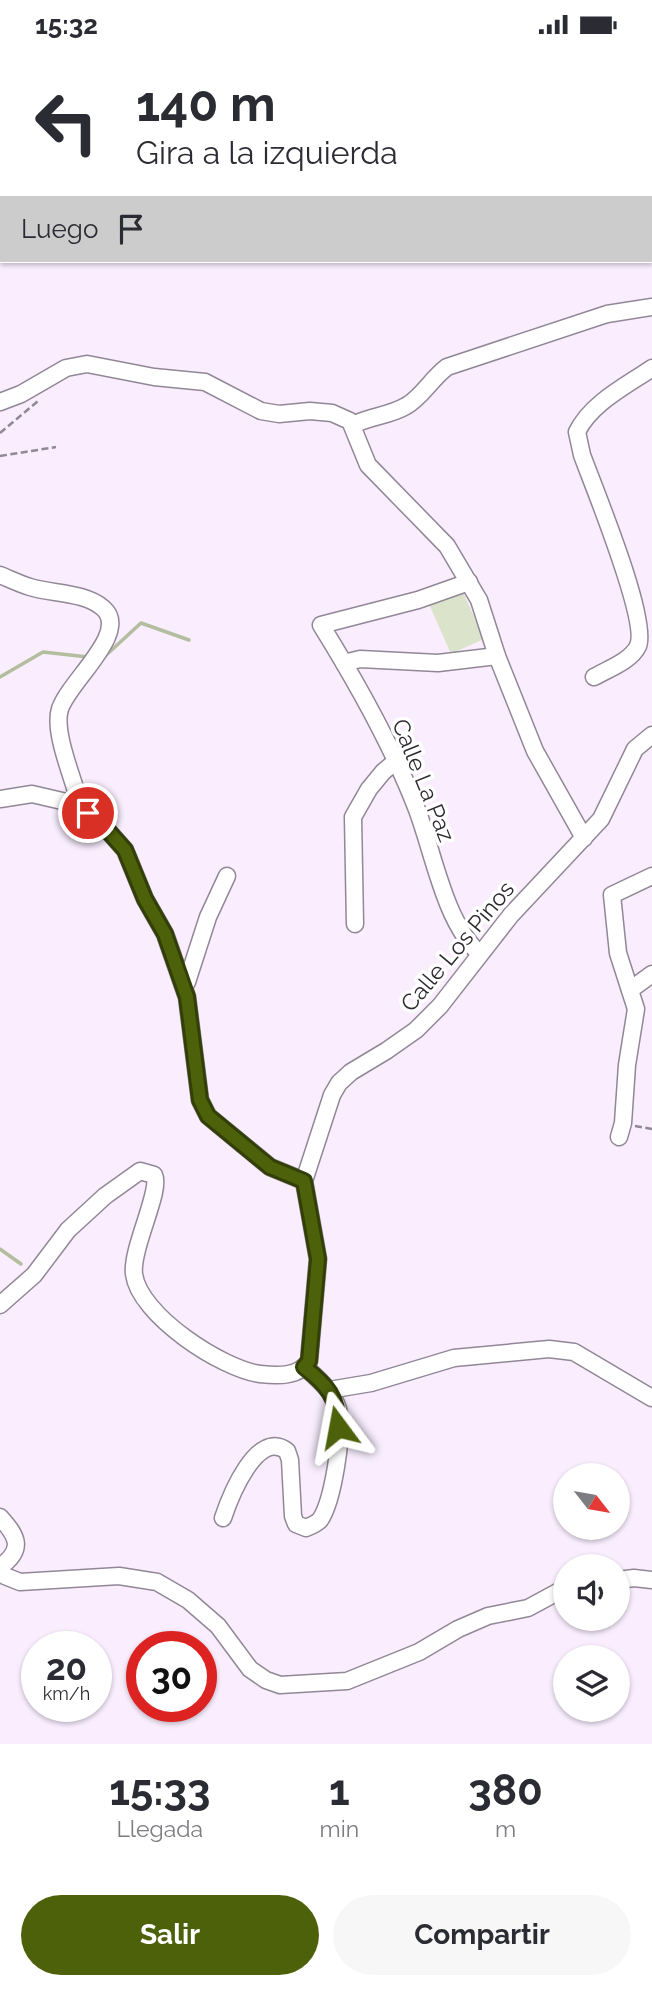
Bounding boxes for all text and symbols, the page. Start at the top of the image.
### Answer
text: 15:32 [35,10,98,40]
text: 140 m [136,75,276,132]
icon: left [21,77,112,168]
text: Gira a la izquierda [136,134,398,171]
icon: arrive [112,210,150,248]
text: Luego [21,214,98,244]
street label: Calle La Paz [387,715,461,845]
pin [58,783,118,843]
icon: arrive [69,794,107,832]
street label: Calle Los Pinos [395,875,519,1017]
position arrow [301,1390,375,1464]
north arrow [553,1463,630,1540]
map controls [553,1463,630,1722]
button: sound [553,1554,630,1631]
speed limit sign: 30 [126,1631,217,1722]
button: layers [553,1645,630,1722]
text: 20 [46,1647,87,1688]
text: km/h [43,1683,90,1704]
text: 15:33 [109,1766,210,1815]
text: 1 [329,1766,350,1815]
text: 380 [468,1766,543,1815]
text: Llegada [116,1815,203,1842]
text: min [320,1815,359,1842]
text: m [495,1815,516,1842]
button: Salir [21,1895,319,1975]
button: Compartir [333,1895,631,1975]

